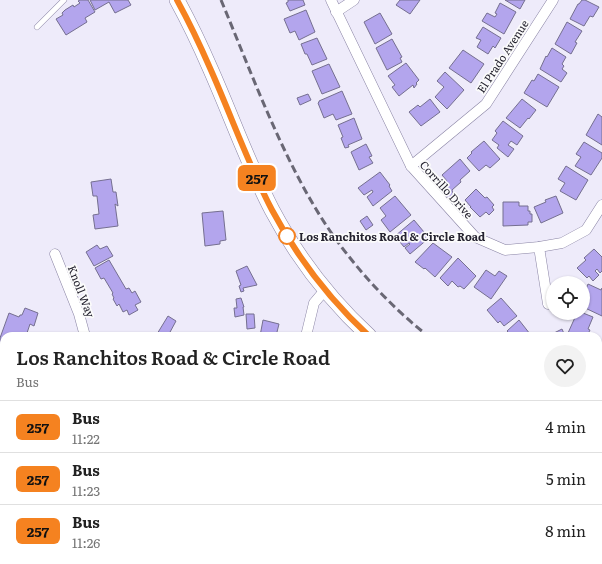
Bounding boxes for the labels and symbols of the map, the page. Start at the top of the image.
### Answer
street label: El Prado Avenue [472,16,532,96]
street label: Corrillo Drive [417,157,478,222]
line badge: 257 [234,165,280,191]
marker: Los Ranchitos Road & Circle Road [278,227,296,245]
place label: Los Ranchitos Road & Circle Road [299,228,485,244]
street label: Knoll Way [65,263,100,320]

